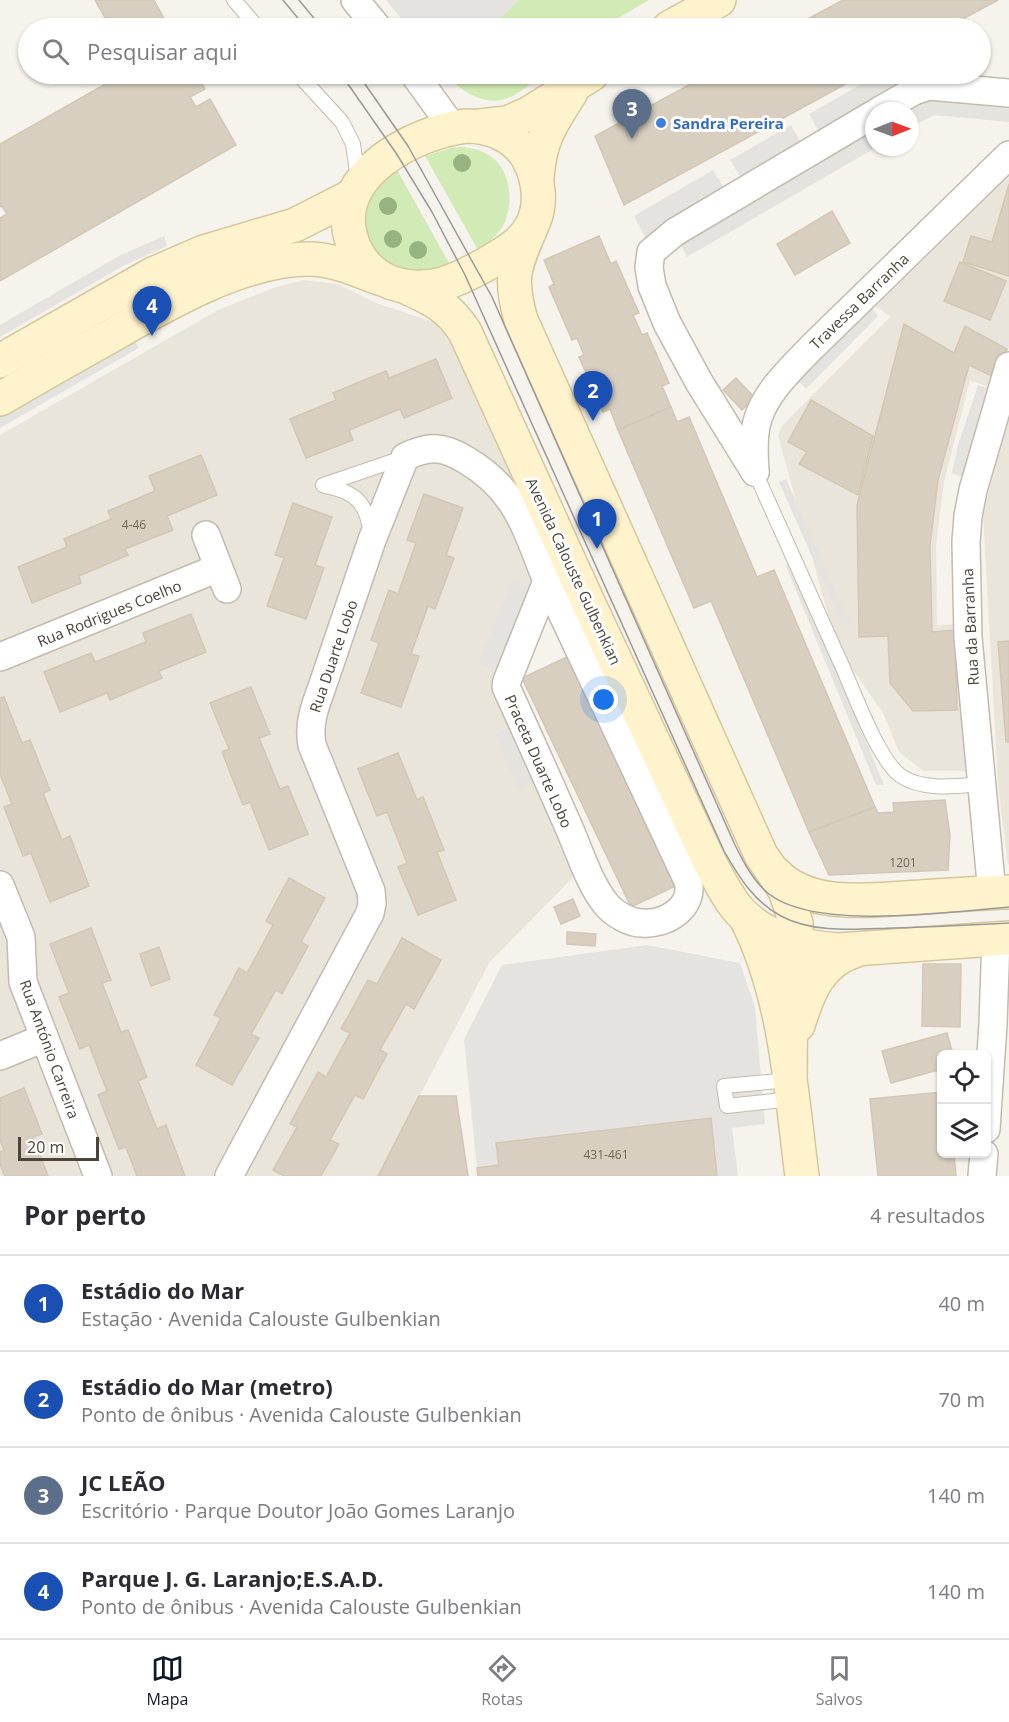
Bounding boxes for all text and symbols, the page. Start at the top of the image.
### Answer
search box [18,18,991,84]
icon: search [39,35,72,68]
text: Pesquisar aqui [87,36,238,66]
pin: 3 [612,90,652,139]
north arrow [865,102,919,156]
place label: Sandra Pereira [673,113,784,133]
marker: Sandra Pereira [654,116,668,130]
street label: Travessa Barranha [805,248,913,354]
pin: 4 [132,286,172,336]
pin: 2 [574,372,612,421]
street label: Avenida Calouste Gulbenkian [522,474,626,668]
pin: 1 [578,500,616,549]
house number: 4-46 [122,516,146,533]
street label: Rua da Barranha [957,568,983,686]
street label: Rua Rodrigues Coelho [34,575,184,651]
street label: Rua Duarte Lobo [304,597,362,715]
your location [589,685,618,714]
street label: Praceta Duarte Lobo [501,691,577,831]
house number: 1201 [889,854,917,871]
street label: Rua António Carreira [16,977,84,1121]
map controls [937,1050,991,1158]
button: locate [937,1050,991,1104]
button: layers [937,1104,991,1158]
scale bar [18,1134,99,1162]
text: 20 m [27,1136,64,1158]
house number: 431-461 [583,1146,629,1163]
text: Por perto [24,1197,146,1233]
text: 4 resultados [870,1202,985,1229]
text: Estádio do Mar [81,1275,244,1305]
text: 1 [38,1290,49,1317]
text: 40 m [938,1290,985,1317]
text: Estação · Avenida Calouste Gulbenkian [81,1305,441,1332]
text: Estádio do Mar (metro) [81,1371,333,1401]
text: 2 [38,1386,49,1413]
text: 70 m [938,1386,985,1413]
text: Ponto de ônibus · Avenida Calouste Gulbenkian [81,1401,522,1428]
text: JC LEÃO [81,1467,165,1497]
text: 3 [38,1482,49,1509]
text: 140 m [927,1482,985,1509]
text: Escritório · Parque Doutor João Gomes Laranjo [81,1497,515,1524]
text: Parque J. G. Laranjo;E.S.A.D. [81,1563,383,1593]
text: 4 [38,1578,49,1605]
text: 140 m [927,1578,985,1605]
text: Ponto de ônibus · Avenida Calouste Gulbenkian [81,1593,522,1620]
tab: Mapa [146,1652,188,1710]
tab: Rotas [481,1652,523,1710]
tab: Salvos [816,1652,863,1710]

